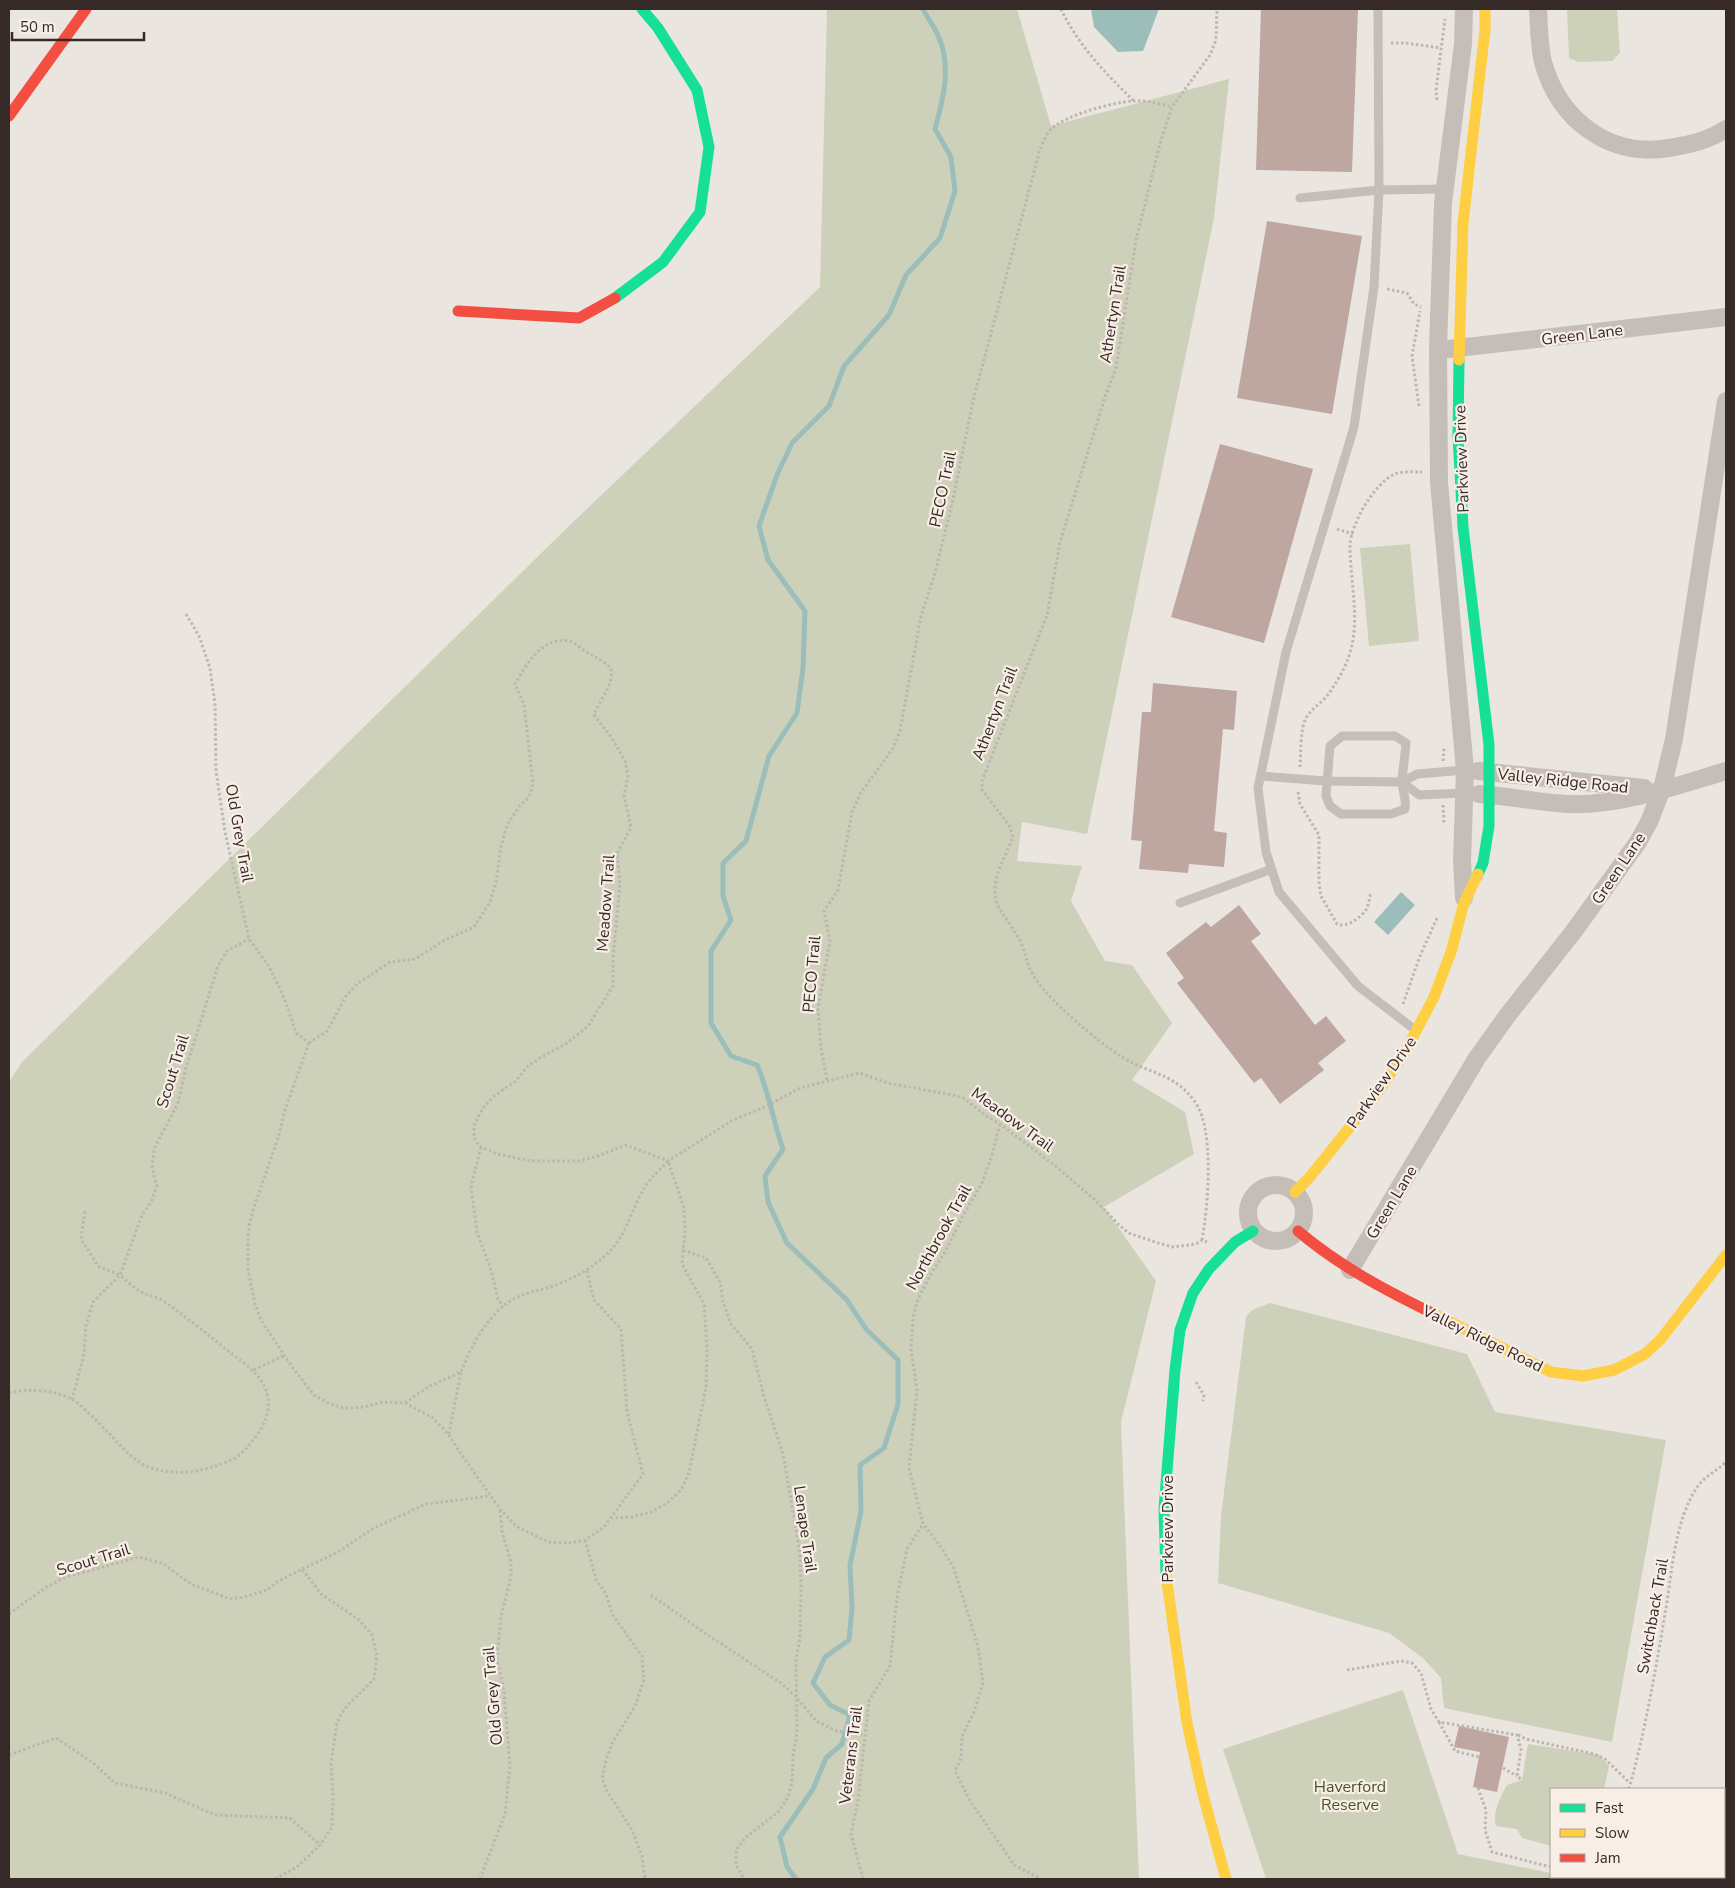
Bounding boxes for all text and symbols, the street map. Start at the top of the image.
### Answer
scale bar [12,10,145,42]
text: 50 m [20,17,55,37]
street label: Athertyn Trail [1094,263,1132,365]
street label: Green Lane [1540,319,1624,351]
street label: Parkview Drive [1449,405,1475,513]
street label: PECO Trail [924,449,962,529]
street label: Athertyn Trail [967,663,1023,763]
street label: Valley Ridge Road [1495,763,1630,799]
street label: Old Grey Trail [220,782,259,884]
street label: Green Lane [1587,828,1651,909]
street label: Meadow Trail [592,853,620,952]
street label: PECO Trail [798,934,826,1014]
street label: Scout Trail [151,1032,195,1111]
street label: Parkview Drive [1342,1032,1422,1133]
street label: Meadow Trail [967,1082,1058,1157]
street label: Green Lane [1361,1162,1422,1243]
street label: Northbrook Trail [901,1181,977,1294]
street label: Valley Ridge Road [1418,1300,1547,1378]
street label: Parkview Drive [1157,1475,1179,1583]
street label: Lenape Trail [788,1484,822,1574]
street label: Scout Trail [54,1538,133,1582]
street label: Switchback Trail [1632,1556,1674,1676]
street label: Old Grey Trail [478,1645,508,1746]
street label: Veterans Trail [834,1705,868,1806]
park label: Haverford Reserve [1314,1776,1386,1816]
legend [1550,1788,1725,1878]
text: Fast [1595,1798,1624,1818]
text: Slow [1595,1823,1630,1843]
text: Jam [1594,1848,1621,1868]

